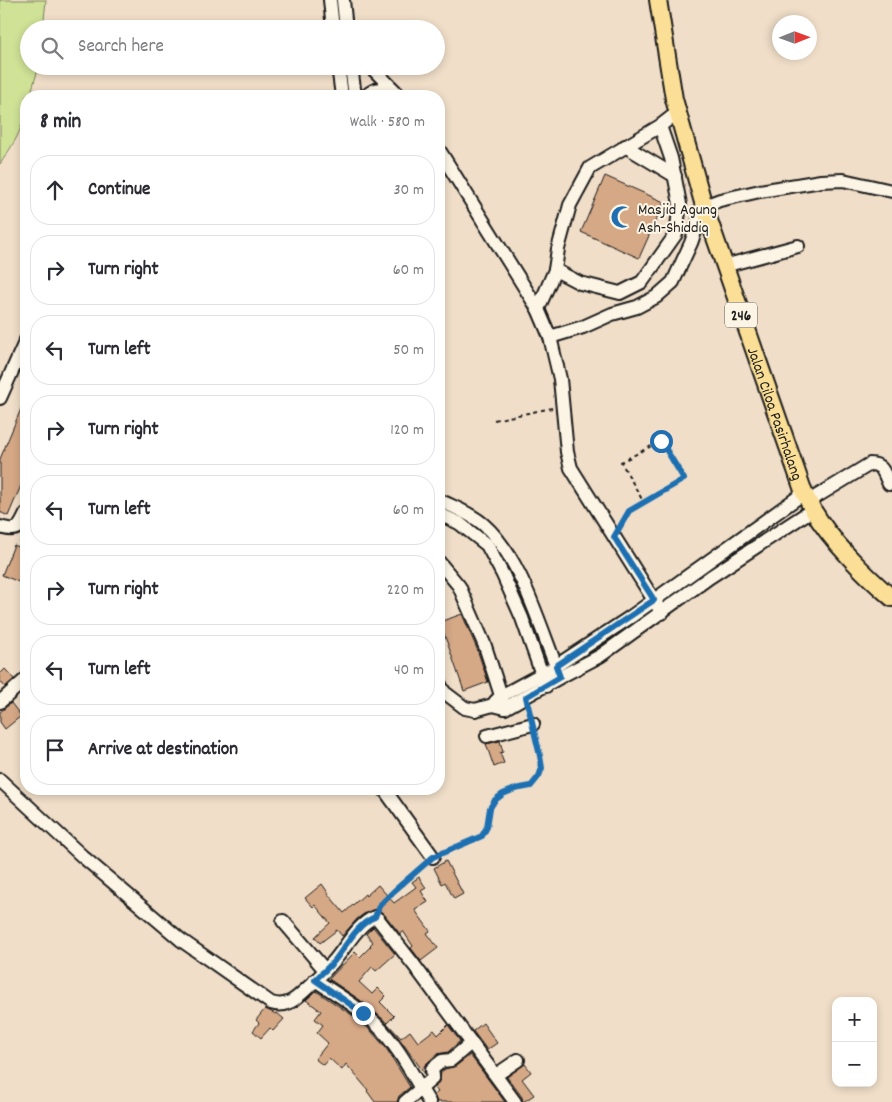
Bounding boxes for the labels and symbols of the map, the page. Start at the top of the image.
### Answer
north arrow [772,15,817,60]
place label: Masjid Agung Ash-Shiddiq [638,199,717,240]
mosque icon: Masjid Agung Ash-Shiddiq [609,204,635,230]
road number: 246 [725,302,757,328]
street label: Jalan Ciloa Pasirhalang [740,344,808,484]
route start [650,430,673,453]
route end [352,1002,375,1025]

